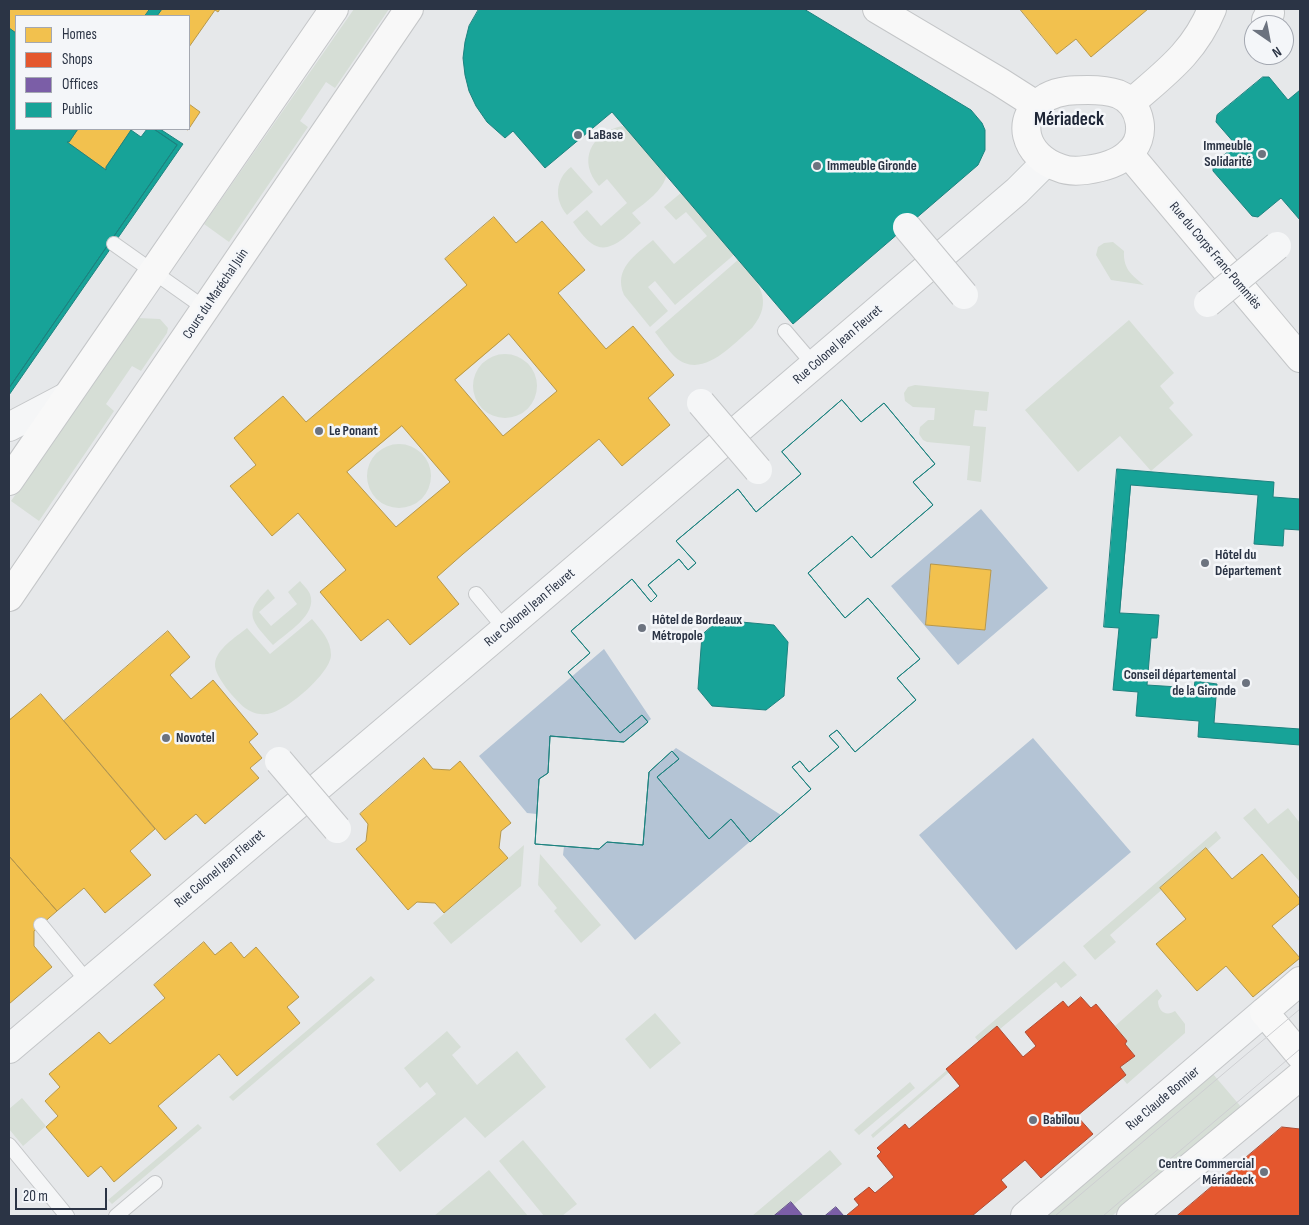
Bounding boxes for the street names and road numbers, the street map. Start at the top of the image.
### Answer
street label: Rue du Corps Franc Pommiès [1165,199,1265,313]
street label: Cours du Maréchal Juin [180,246,252,342]
street label: Rue Colonel Jean Fleuret [790,302,886,388]
street label: Rue Colonel Jean Fleuret [481,565,579,651]
street label: Rue Colonel Jean Fleuret [171,826,269,912]
street label: Rue Claude Bonnier [1123,1063,1203,1135]

